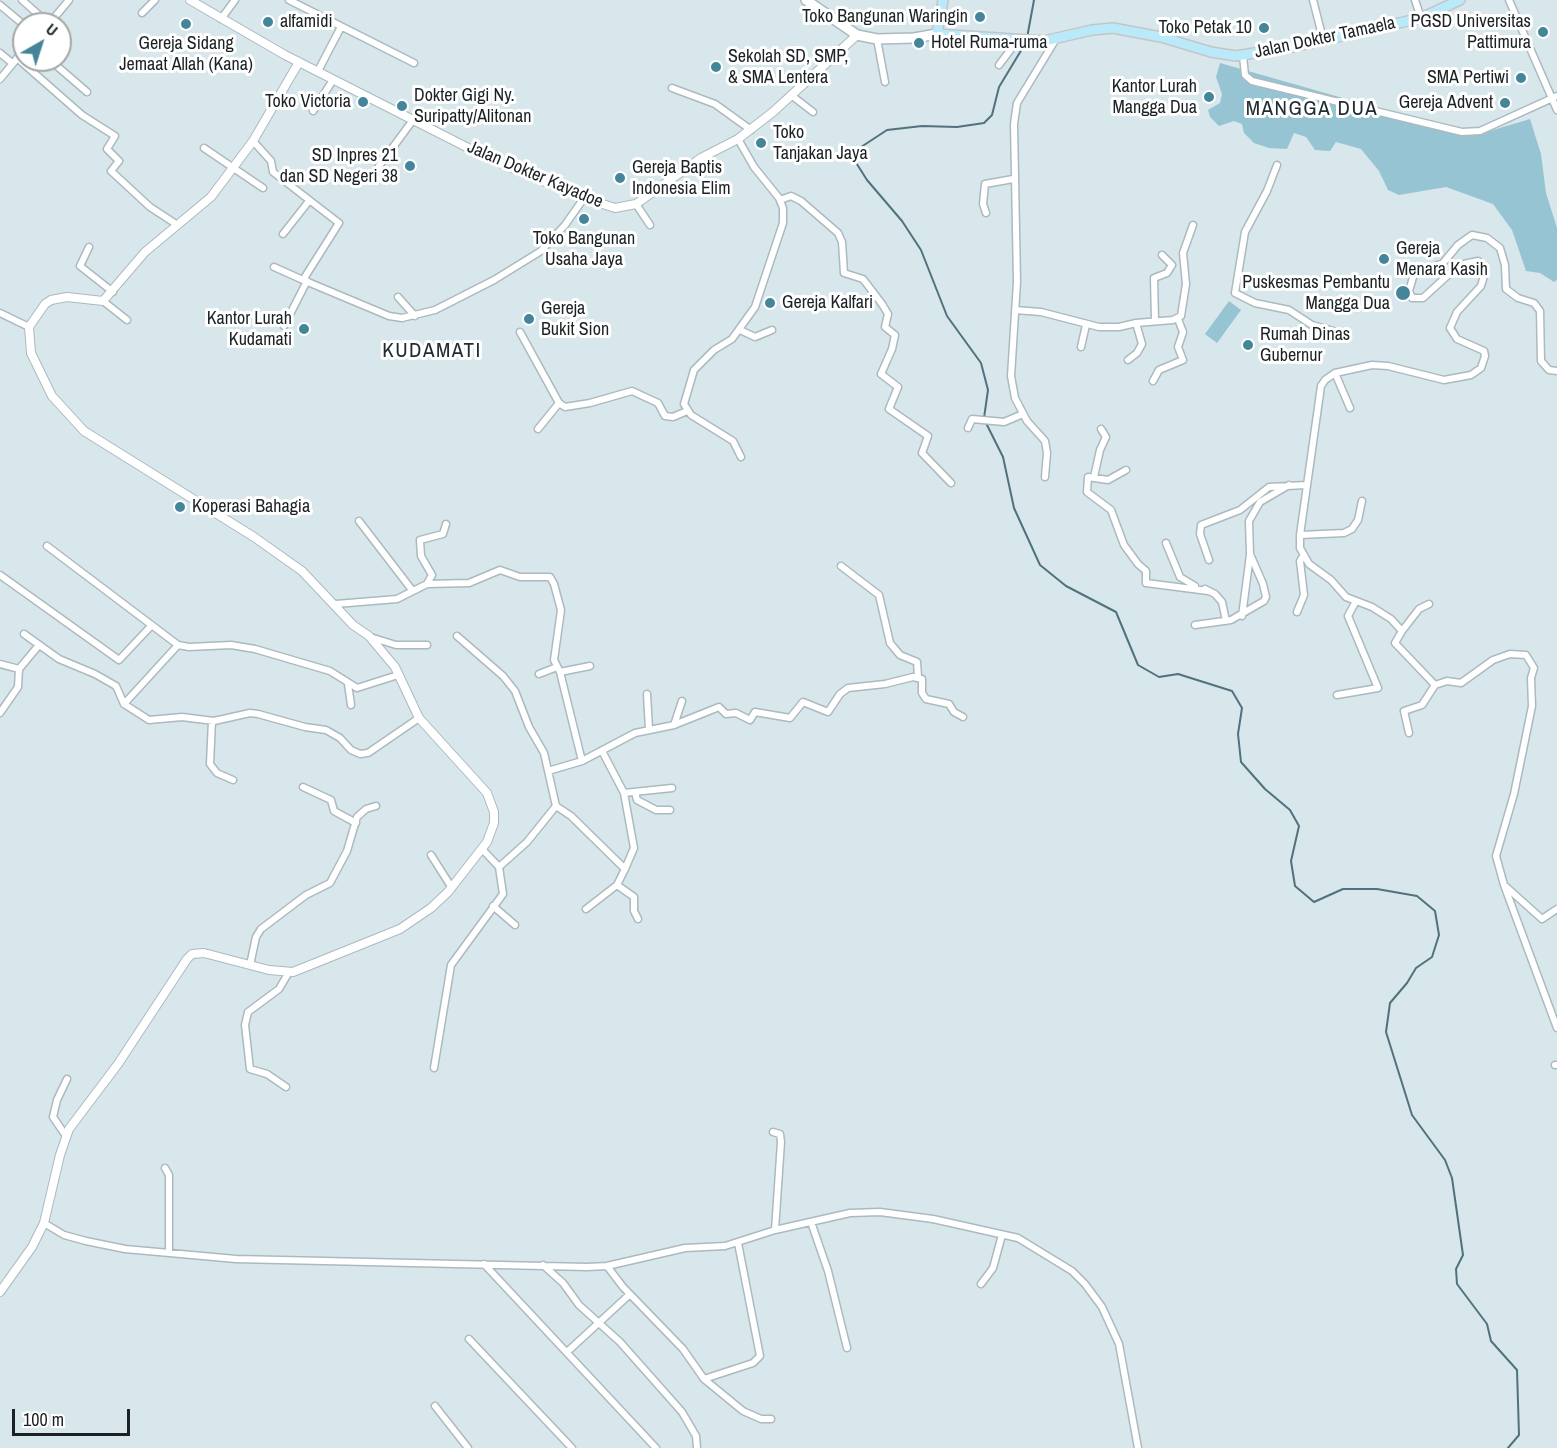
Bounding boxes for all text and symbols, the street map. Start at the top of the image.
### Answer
place label: Toko Bangunan Waringin [802,6,968,28]
marker: Toko Bangunan Waringin [973,10,987,24]
place label: alfamidi [280,11,333,33]
place label: PGSD Universitas Pattimura [1410,11,1531,54]
north arrow [12,12,72,72]
street label: Jalan Dokter Tamaela [1253,13,1397,63]
marker: alfamidi [261,15,275,29]
marker: Gereja Sidang Jemaat Allah (Kana) [179,17,193,31]
place label: Toko Petak 10 [1158,17,1252,39]
text: U [41,18,63,41]
marker: Toko Petak 10 [1257,21,1271,35]
marker: PGSD Universitas Pattimura [1536,25,1550,39]
place label: Hotel Ruma-ruma [931,32,1047,54]
place label: Gereja Sidang Jemaat Allah (Kana) [119,33,253,76]
marker: Hotel Ruma-ruma [912,36,926,50]
place label: Sekolah SD, SMP, & SMA Lentera [728,46,848,88]
marker: Sekolah SD, SMP, & SMA Lentera [709,60,723,74]
place label: SMA Pertiwi [1427,67,1509,89]
marker: SMA Pertiwi [1514,71,1528,85]
place label: Kantor Lurah Mangga Dua [1112,76,1197,118]
place label: Dokter Gigi Ny. Suripatty/Alitonan [414,85,531,128]
marker: Kantor Lurah Mangga Dua [1202,90,1216,104]
place label: Toko Victoria [265,91,351,113]
place label: Gereja Advent [1399,92,1493,114]
marker: Toko Victoria [356,95,370,109]
district label: MANGGA DUA [1246,96,1378,122]
marker: Gereja Advent [1498,96,1512,110]
marker: Dokter Gigi Ny. Suripatty/Alitonan [395,99,409,113]
place label: Toko Tanjakan Jaya [773,122,868,164]
marker: Toko Tanjakan Jaya [754,136,768,150]
street label: Jalan Dokter Kayadoe [464,137,606,213]
place label: SD Inpres 21 dan SD Negeri 38 [280,145,398,188]
place label: Gereja Baptis Indonesia Elim [632,157,730,200]
marker: SD Inpres 21 dan SD Negeri 38 [403,159,417,173]
marker: Gereja Baptis Indonesia Elim [613,171,627,185]
marker: Toko Bangunan Usaha Jaya [577,212,591,226]
place label: Toko Bangunan Usaha Jaya [533,228,635,270]
place label: Gereja Menara Kasih [1396,238,1488,280]
marker: Gereja Menara Kasih [1377,252,1391,266]
place label: Puskesmas Pembantu Mangga Dua [1242,272,1390,314]
marker: Puskesmas Pembantu Mangga Dua [1394,284,1412,302]
place label: Gereja Kalfari [782,292,873,314]
marker: Gereja Kalfari [763,296,777,310]
place label: Gereja Bukit Sion [541,298,609,340]
place label: Kantor Lurah Kudamati [207,308,292,350]
marker: Gereja Bukit Sion [522,312,536,326]
marker: Kantor Lurah Kudamati [297,322,311,336]
place label: Rumah Dinas Gubernur [1260,324,1350,366]
district label: KUDAMATI [382,338,482,364]
marker: Rumah Dinas Gubernur [1241,338,1255,352]
place label: Koperasi Bahagia [192,496,310,518]
marker: Koperasi Bahagia [173,500,187,514]
scale bar [15,1397,134,1435]
text: 100 m [23,1407,64,1432]

